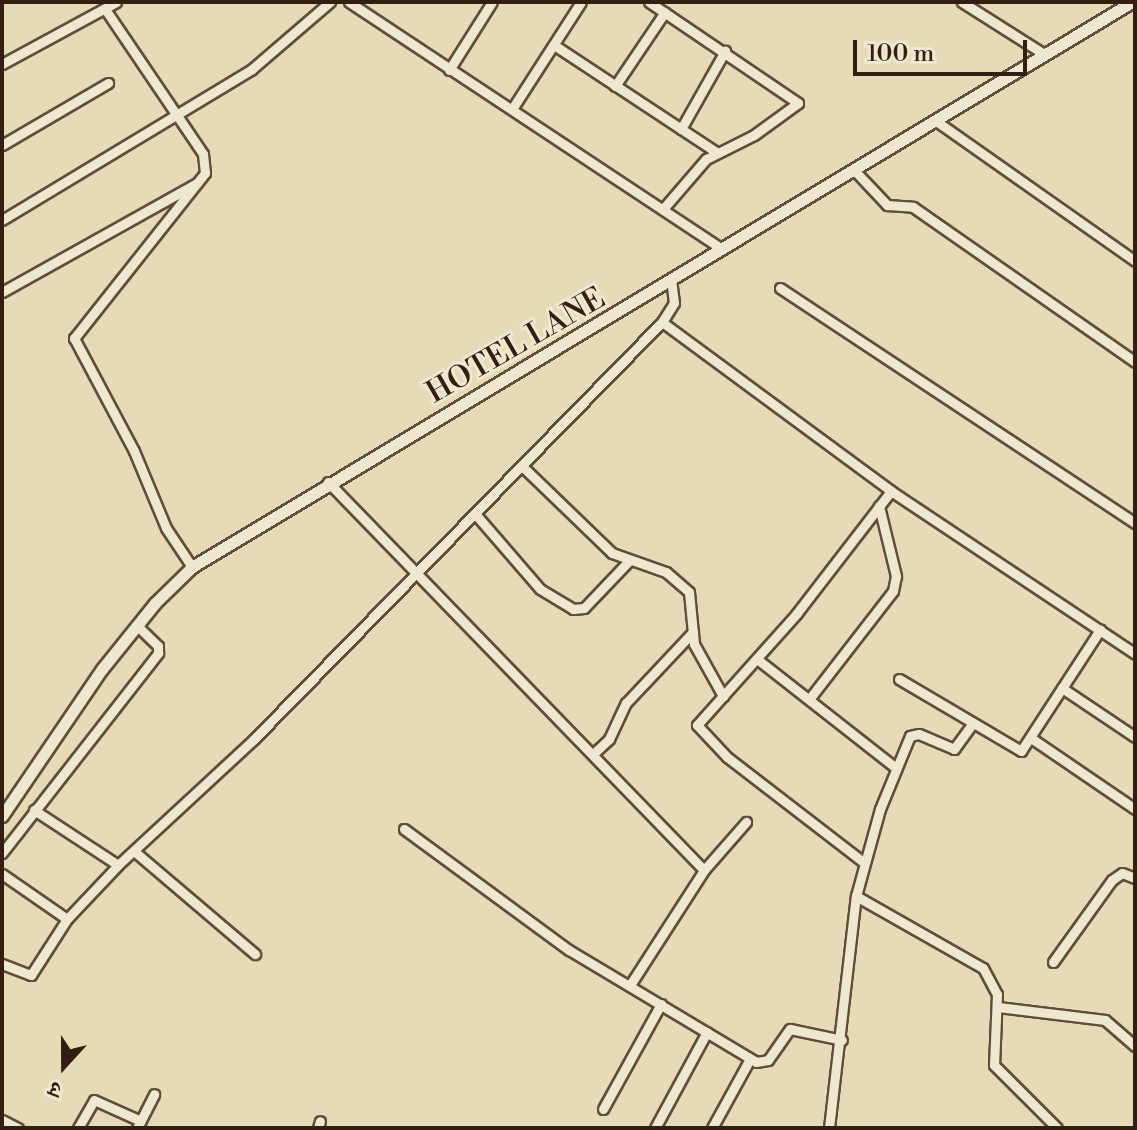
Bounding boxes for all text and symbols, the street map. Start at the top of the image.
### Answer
scale bar [857,24,1031,74]
text: 100 m [867,39,934,69]
street label: HOTEL LANE [420,280,612,412]
north arrow [24,1026,104,1106]
text: उ [45,1074,65,1103]

